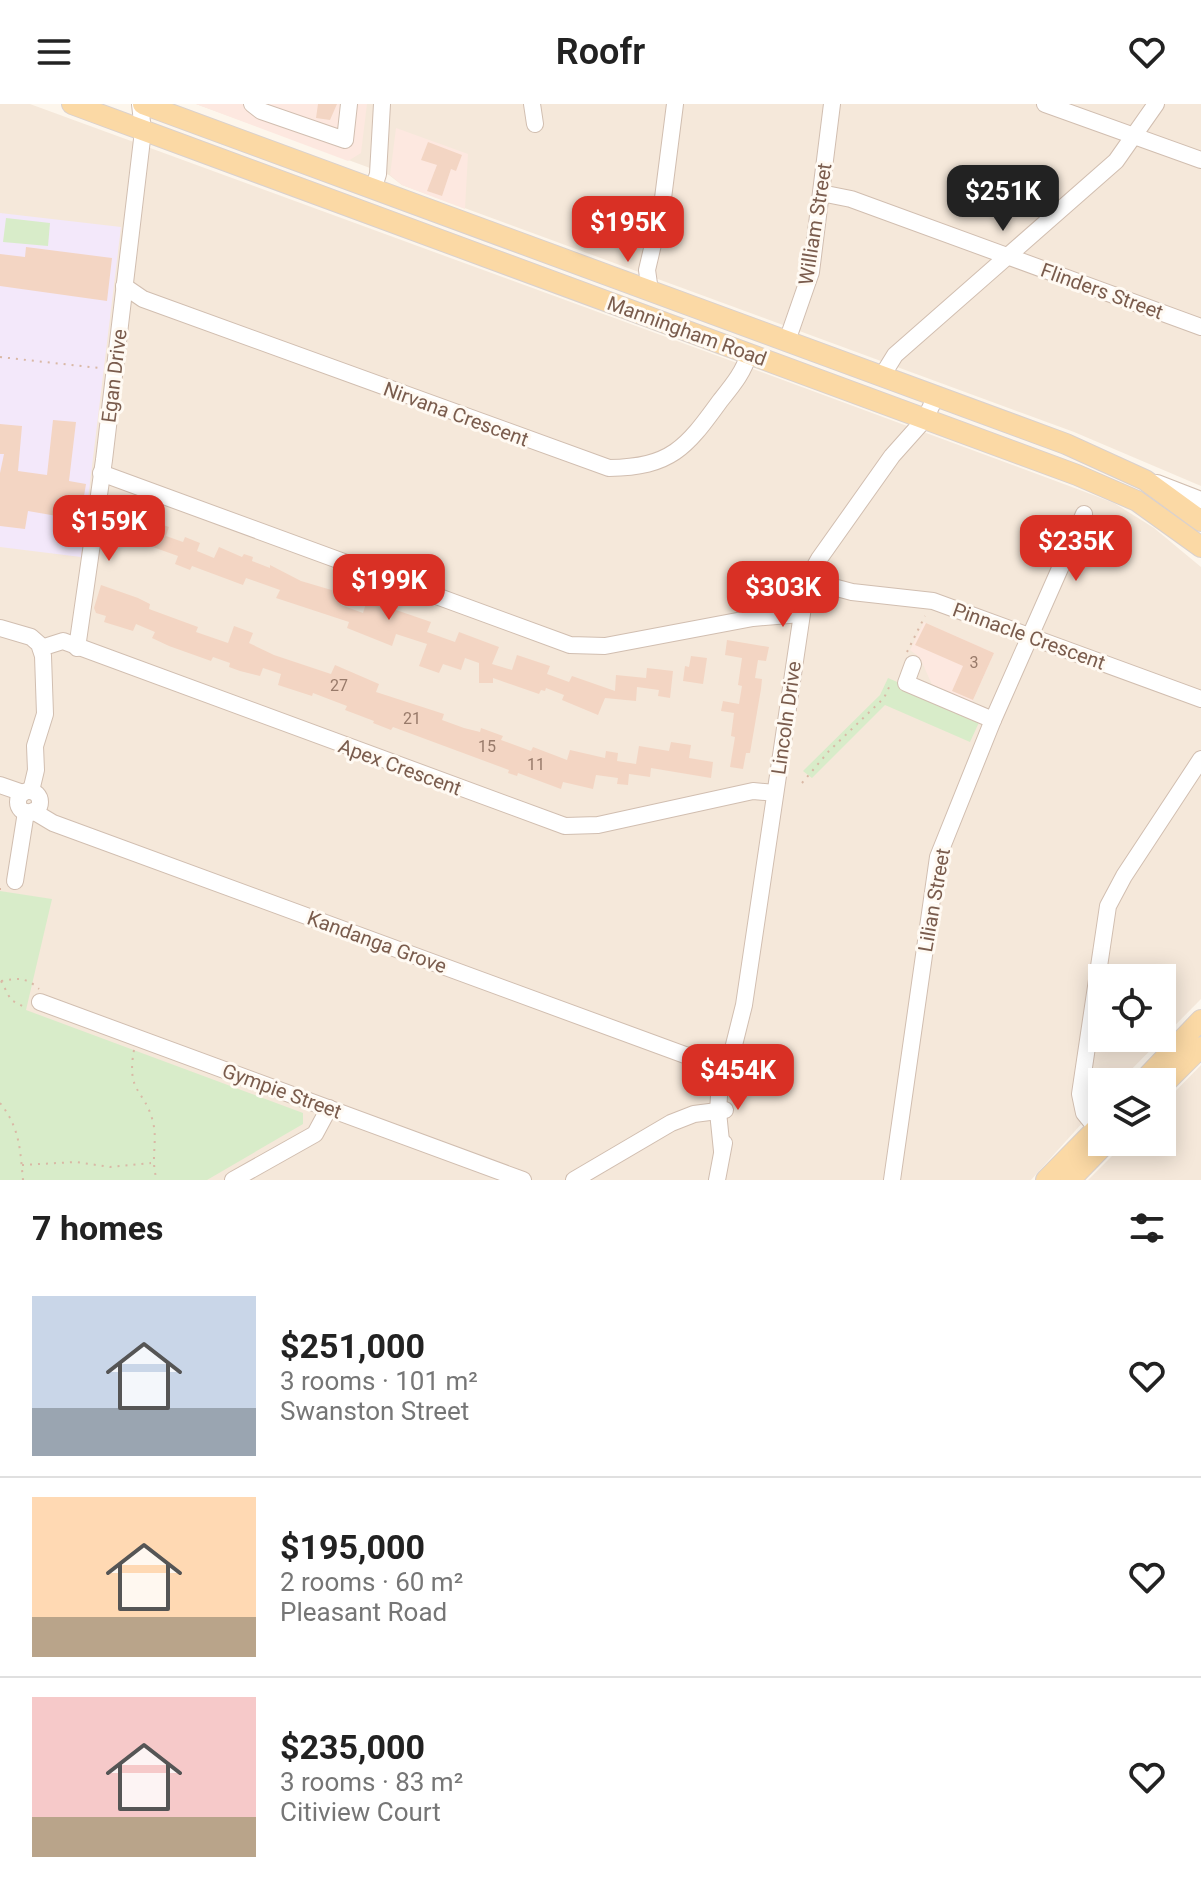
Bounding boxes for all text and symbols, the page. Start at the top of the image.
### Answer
icon: menu [32,30,76,74]
icon: heart [1125,30,1169,74]
text: Roofr [556,31,645,73]
street label: William Street [794,161,836,287]
pin: $251K [947,165,1059,233]
text: $251K [965,176,1041,206]
pin: $195K [572,196,684,264]
text: $195K [590,207,666,237]
street label: Flinders Street [1037,258,1167,324]
street label: Manningham Road [604,291,770,371]
street label: Egan Drive [96,328,132,424]
street label: Nirvana Crescent [380,377,532,451]
pin: $159K [53,495,165,563]
text: $159K [71,506,147,536]
pin: $235K [1020,515,1132,583]
text: $235K [1038,526,1114,556]
pin: $199K [333,554,445,622]
pin: $303K [727,561,839,629]
text: $199K [351,565,427,595]
text: $303K [745,572,821,602]
street label: Pinnacle Crescent [949,597,1109,675]
house number: 3 [970,653,979,672]
street label: Lincoln Drive [766,660,806,776]
house number: 27 [330,676,348,695]
house number: 21 [403,709,421,728]
street label: Apex Crescent [335,734,465,800]
house number: 15 [478,737,496,756]
house number: 11 [527,755,545,774]
street label: Lilian Street [913,846,955,954]
street label: Kandanga Grove [304,906,450,978]
map controls [1088,964,1176,1156]
button: locate [1088,964,1176,1052]
pin: $454K [682,1044,794,1112]
text: $454K [700,1055,776,1085]
street label: Gympie Street [219,1058,345,1124]
button: layers [1088,1068,1176,1156]
icon: filters [1125,1206,1169,1250]
text: 7 homes [32,1208,163,1248]
text: $251,000 [280,1326,425,1366]
icon: home [96,1328,192,1424]
icon: heart [1125,1354,1169,1398]
text: 3 rooms · 101 m² [280,1366,478,1396]
text: Swanston Street [280,1396,469,1426]
text: $195,000 [280,1527,425,1567]
icon: home [96,1529,192,1625]
icon: heart [1125,1555,1169,1599]
text: 2 rooms · 60 m² [280,1567,463,1597]
text: Pleasant Road [280,1597,447,1627]
text: $235,000 [280,1727,425,1767]
icon: home [96,1729,192,1825]
icon: heart [1125,1755,1169,1799]
text: 3 rooms · 83 m² [280,1767,463,1797]
text: Citiview Court [280,1797,441,1827]

